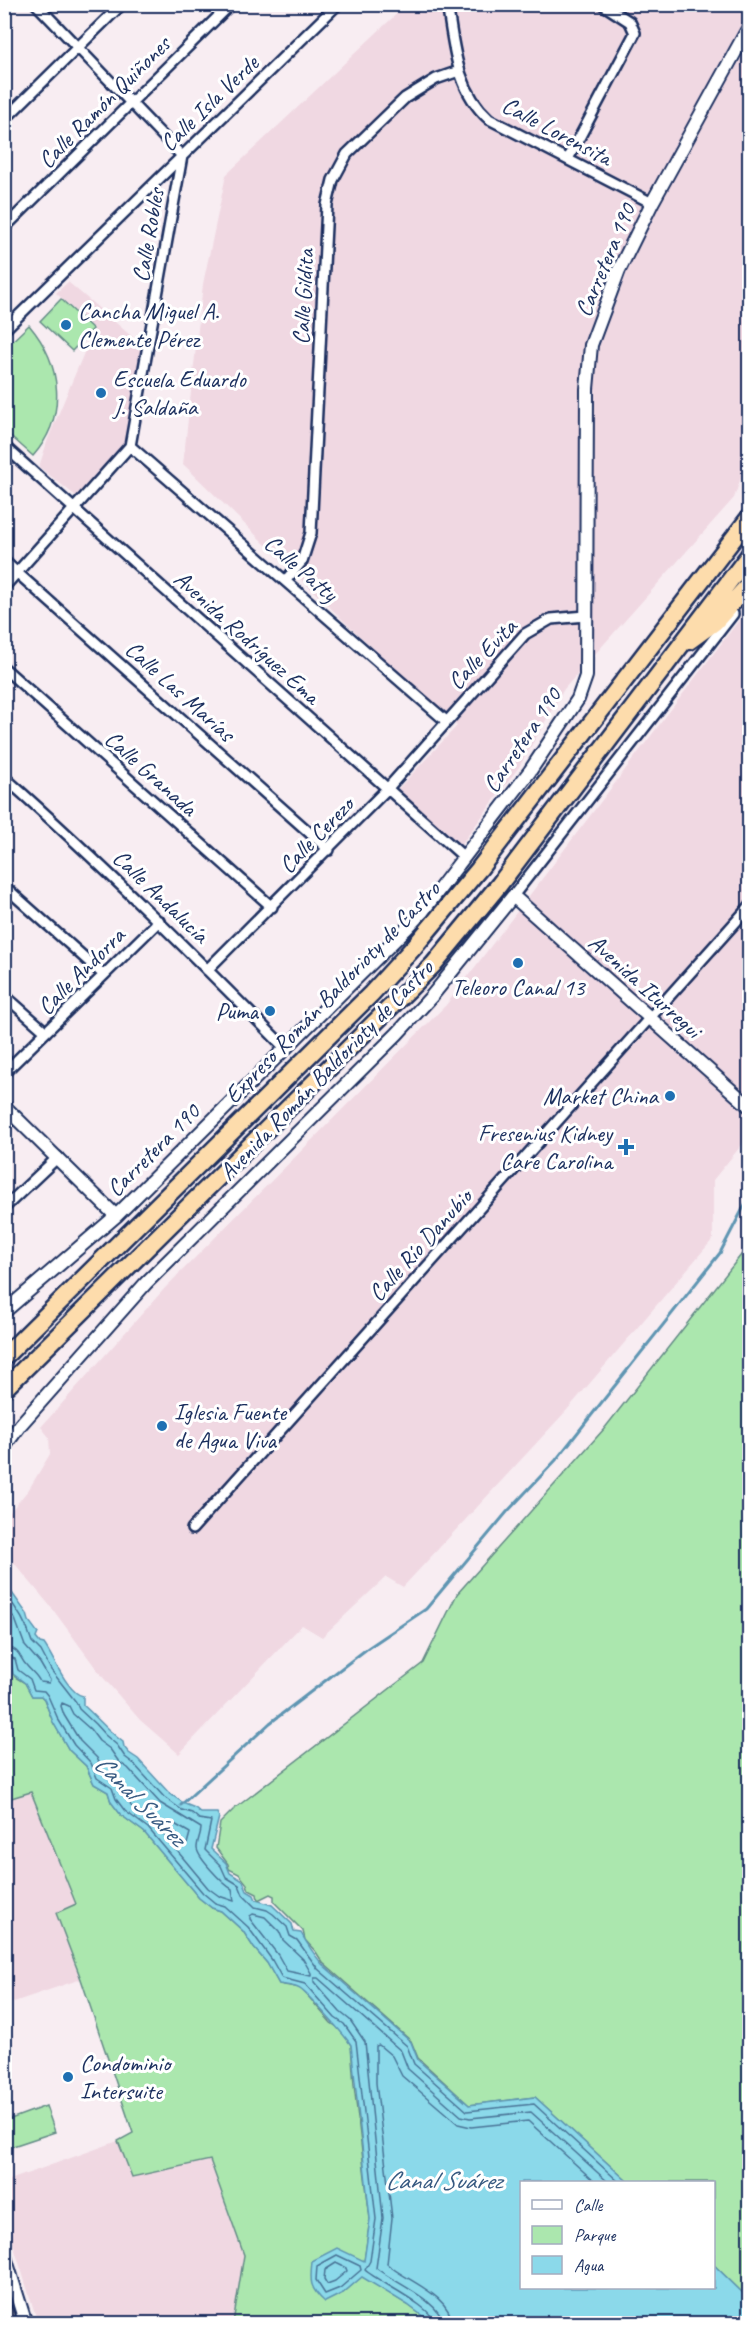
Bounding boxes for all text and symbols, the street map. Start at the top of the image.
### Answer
street label: Calle Ramón Quiñones [31,28,178,175]
street label: Calle Isla Verde [153,47,266,157]
street label: Calle Lorensita [497,90,619,173]
street label: Calle Robles [125,184,171,284]
street label: Carretera 190 [568,197,643,321]
street label: Calle Gildita [286,247,321,345]
place label: Cancha Miguel A. Clemente Pérez [78,296,219,354]
marker: Cancha Miguel A. Clemente Pérez [59,318,73,332]
place label: Escuela Eduardo J. Saldaña [112,364,247,422]
marker: Escuela Eduardo J. Saldaña [94,386,108,400]
street label: Calle Patty [258,528,345,609]
street label: Avenida Rodríguez Ema [168,564,328,712]
street label: Calle Evita [441,611,524,696]
street label: Calle Las Marías [119,634,243,750]
street label: Carretera 190 [476,680,569,798]
street label: Calle Granada [98,724,205,823]
street label: Calle Cerezo [272,788,362,880]
street label: Calle Andalucía [107,843,217,950]
street label: Expreso Román Baldorioty de Castro [218,873,447,1110]
street label: Calle Andorra [31,920,132,1021]
street label: Avenida Iturregui [582,927,710,1046]
street label: Avenida Román Baldorioty de Castro [213,952,441,1187]
marker: Teleoro Canal 13 [511,956,525,970]
place label: Teleoro Canal 13 [451,972,587,1002]
place label: Puma [216,996,259,1026]
marker: Puma [263,1004,277,1018]
place label: Market China [543,1081,660,1111]
marker: Market China [663,1089,677,1103]
street label: Carretera 190 [100,1095,208,1203]
place label: Fresenius Kidney Care Carolina [478,1118,614,1176]
marker: Fresenius Kidney Care Carolina [617,1138,635,1156]
street label: Calle Río Danubio [362,1181,480,1307]
place label: Iglesia Fuente de Agua Viva [174,1397,288,1455]
marker: Iglesia Fuente de Agua Viva [155,1419,169,1433]
water label: Canal Suárez [87,1747,195,1855]
place label: Condominio Intersuite [80,2048,173,2106]
marker: Condominio Intersuite [61,2070,75,2084]
water label: Canal Suárez [385,2164,505,2197]
legend [520,2181,715,2289]
text: Calle [574,2194,603,2216]
text: Parque [574,2224,616,2246]
text: Agua [574,2254,605,2276]

